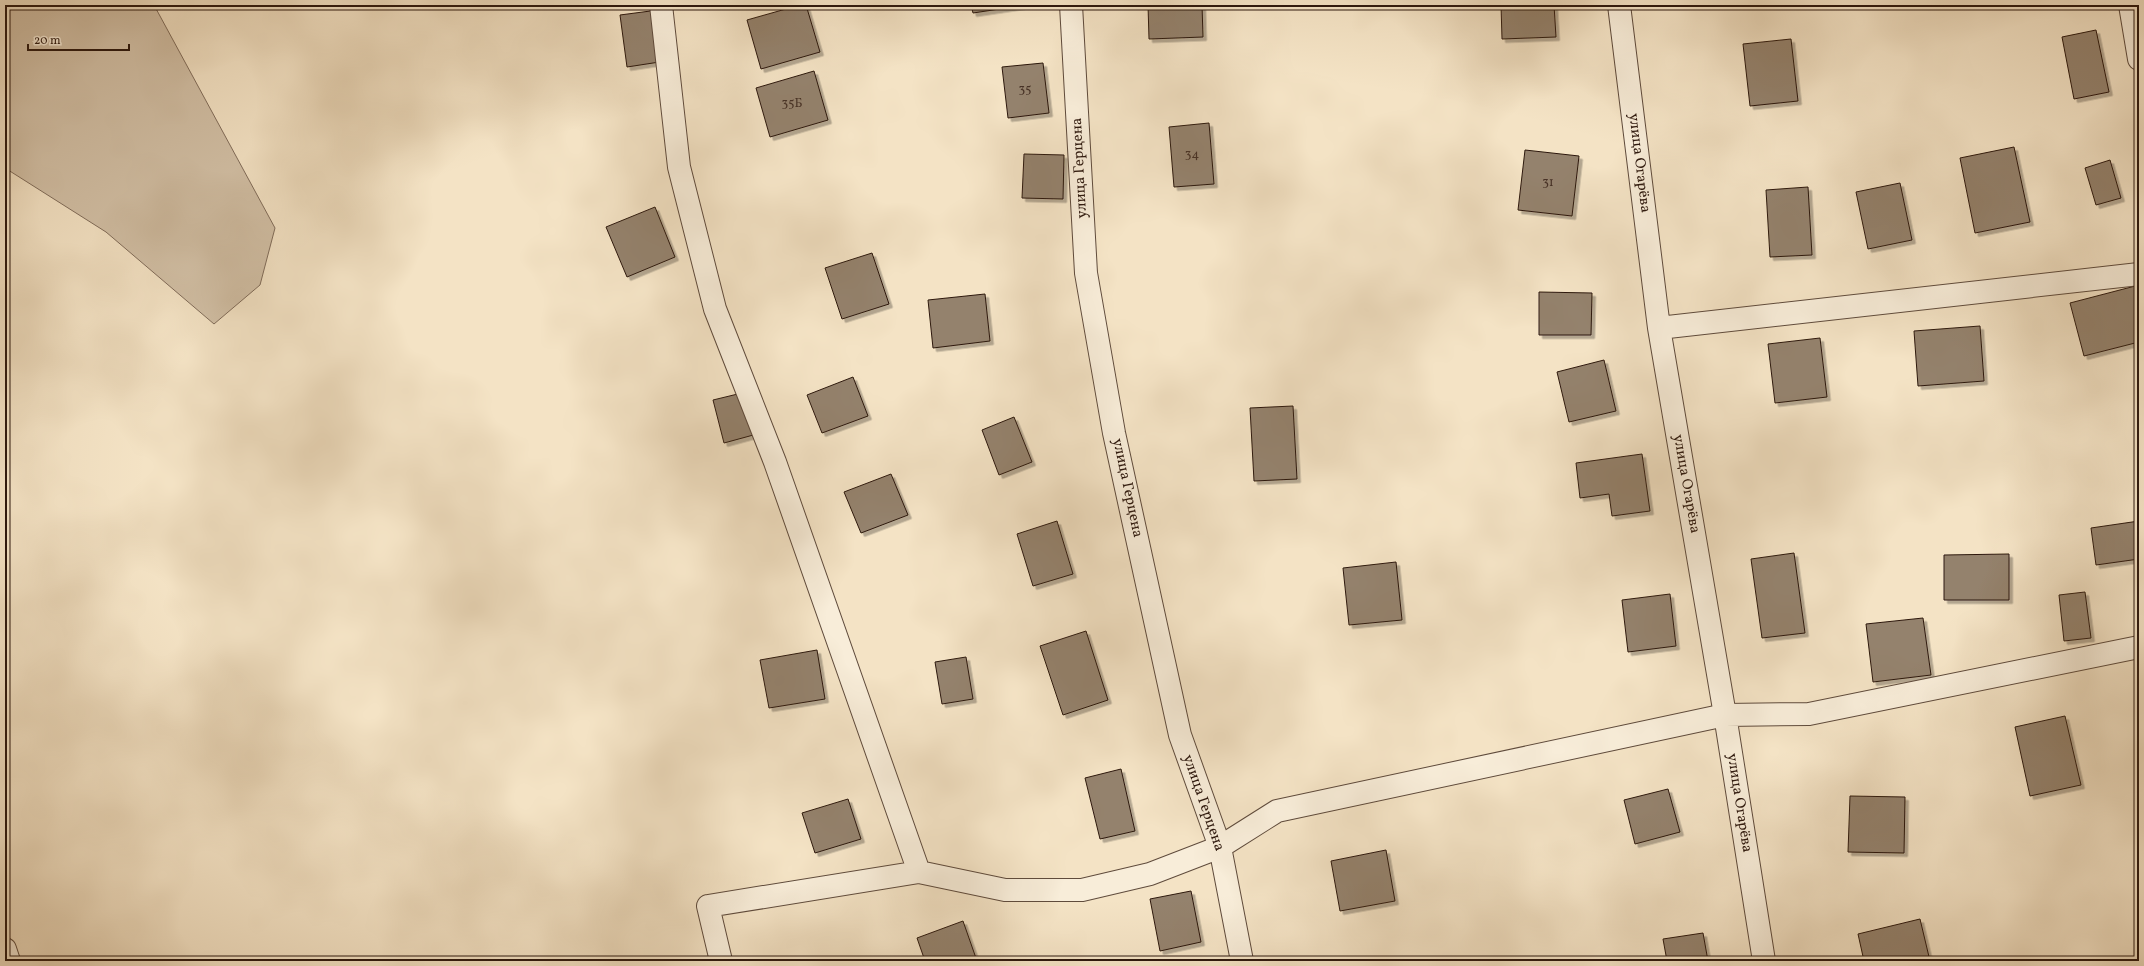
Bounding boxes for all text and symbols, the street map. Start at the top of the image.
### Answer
scale bar [28,26,129,52]
text: 20 m [34,33,61,49]
house number: 35 [1019,81,1031,99]
house number: 35Б [782,95,802,113]
street label: улица Огарёва [1622,112,1656,214]
street label: улица Герцена [1067,117,1093,219]
house number: 34 [1185,146,1199,164]
house number: 31 [1542,174,1554,192]
street label: улица Огарёва [1667,433,1705,535]
street label: улица Герцена [1106,436,1148,540]
street label: улица Герцена [1177,752,1229,854]
street label: улица Огарёва [1721,752,1757,854]

